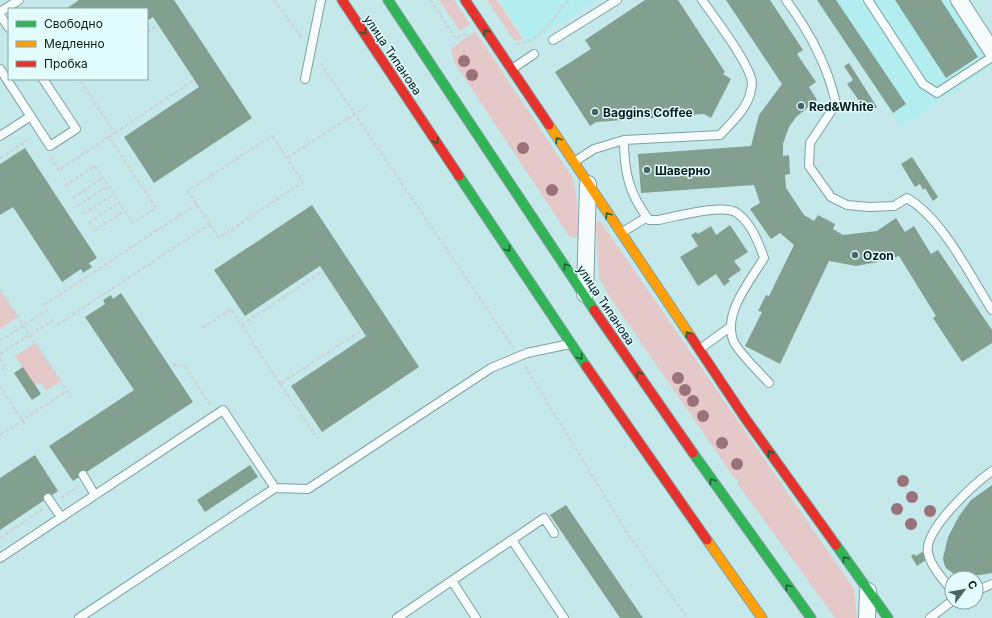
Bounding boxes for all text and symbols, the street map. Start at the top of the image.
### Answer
legend [8,8,148,80]
street label: улица Типанова [361,12,425,98]
text: Свободно [44,16,103,31]
one-way arrow [359,28,366,35]
one-way arrow [483,29,491,36]
text: Медленно [44,36,105,51]
text: Пробка [44,56,88,71]
place label: Red&White [809,99,874,114]
marker: Red&White [796,101,806,111]
place label: Baggins Coffee [603,105,693,120]
marker: Baggins Coffee [590,107,600,117]
one-way arrow [431,137,439,144]
one-way arrow [555,137,563,144]
place label: Шаверно [655,163,710,178]
marker: Шаверно [642,165,652,175]
one-way arrow [605,212,613,219]
one-way arrow [503,245,511,252]
place label: Ozon [863,248,894,263]
marker: Ozon [850,250,860,260]
street label: улица Типанова [574,262,638,348]
one-way arrow [563,263,571,270]
one-way arrow [686,332,693,339]
one-way arrow [575,353,583,360]
one-way arrow [637,371,644,378]
one-way arrow [767,450,775,457]
one-way arrow [709,478,717,485]
one-way arrow [843,557,850,564]
north arrow [944,570,984,610]
text: С [964,578,981,592]
one-way arrow [786,584,793,591]

